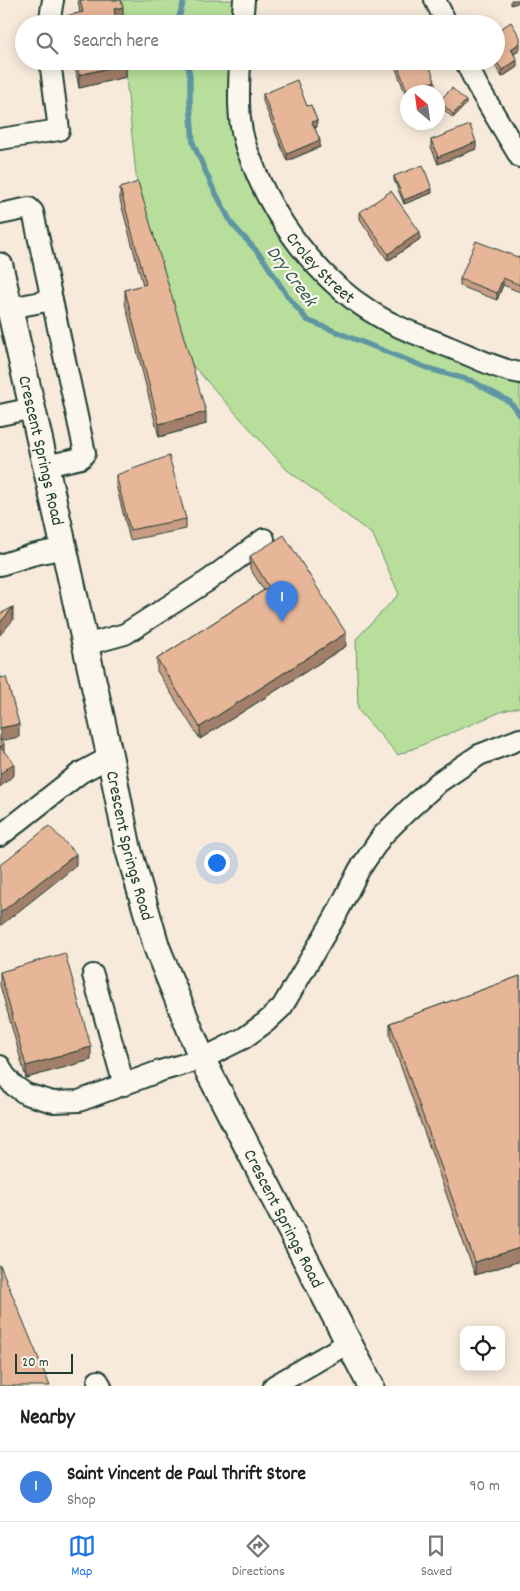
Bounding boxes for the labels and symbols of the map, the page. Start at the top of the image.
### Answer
north arrow [400,85,445,130]
street label: Croley Street [278,228,360,311]
water label: Dry Creek [258,241,323,315]
street label: Crescent Springs Road [10,373,69,528]
pin: 1 [266,581,298,622]
street label: Crescent Springs Road [98,769,158,924]
your location [204,850,230,876]
street label: Crescent Springs Road [236,1146,328,1293]
scale bar [15,1351,72,1374]

